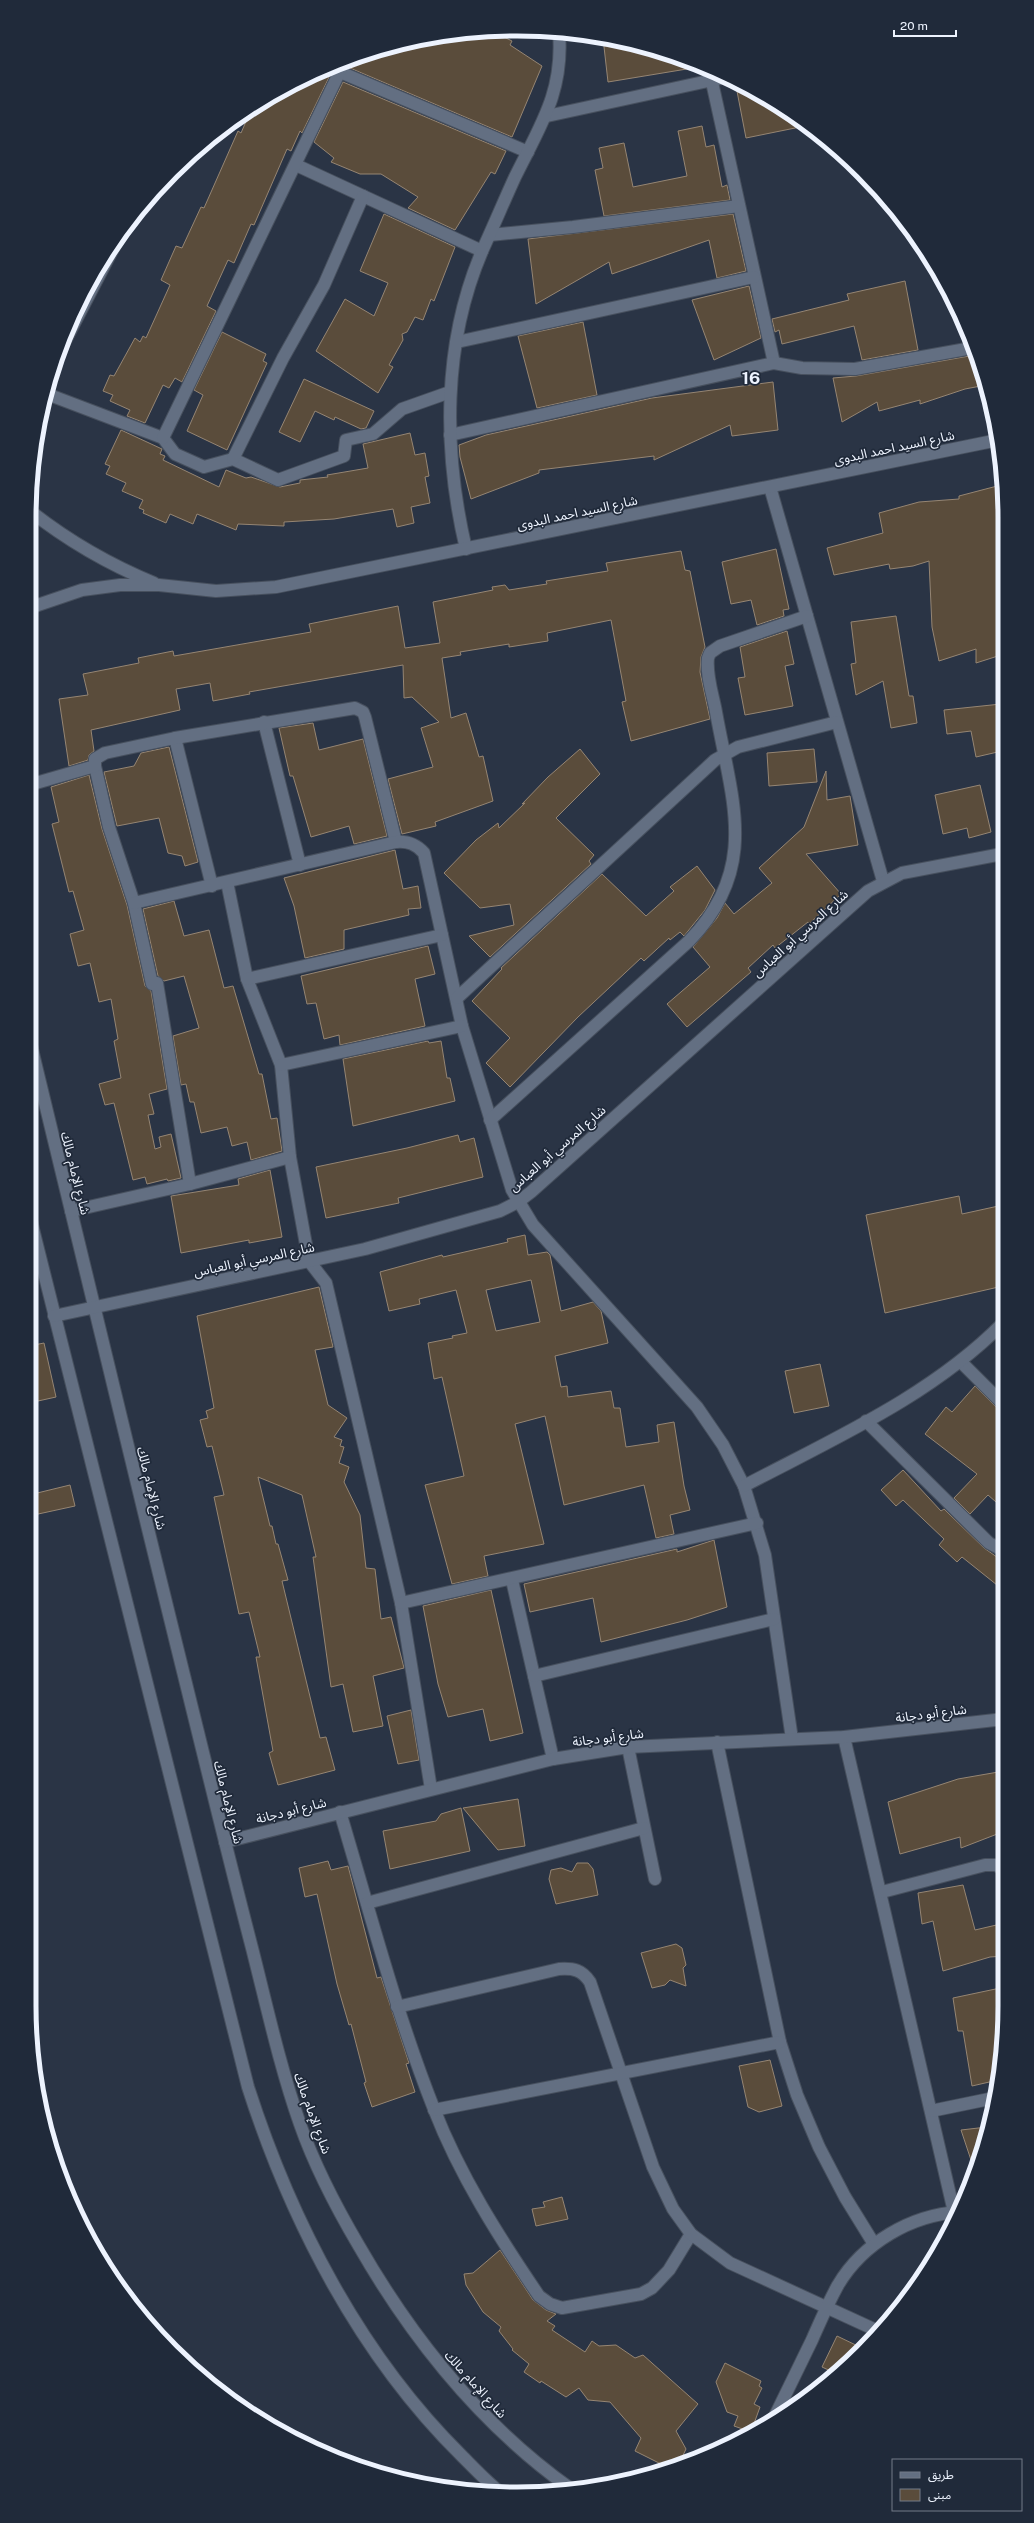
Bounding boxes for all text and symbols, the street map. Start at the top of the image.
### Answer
scale bar [894,12,956,38]
text: 20 m [900,19,928,33]
district label: 16 [742,368,760,388]
street label: شارع السيد احمد البدوى [832,427,956,471]
street label: شارع السيد احمد البدوى [515,492,639,536]
street label: شارع المرسي أبو العباس [749,886,853,982]
street label: شارع المرسي أبو العباس [505,1102,611,1197]
street label: شارع الإمام مالك [55,1130,93,1217]
street label: شارع المرسي أبو العباس [192,1239,317,1283]
street label: شارع الإمام مالك [131,1445,169,1532]
street label: شارع أبو دجانة [894,1701,968,1728]
street label: شارع أبو دجانة [571,1725,645,1752]
street label: شارع الإمام مالك [208,1759,246,1846]
street label: شارع أبو دجانة [254,1794,329,1829]
street label: شارع الإمام مالك [288,2071,334,2157]
street label: شارع الإمام مالك [439,2348,510,2423]
legend [892,2459,1022,2511]
text: طريق [928,2468,954,2483]
text: مبنى [928,2488,951,2502]

